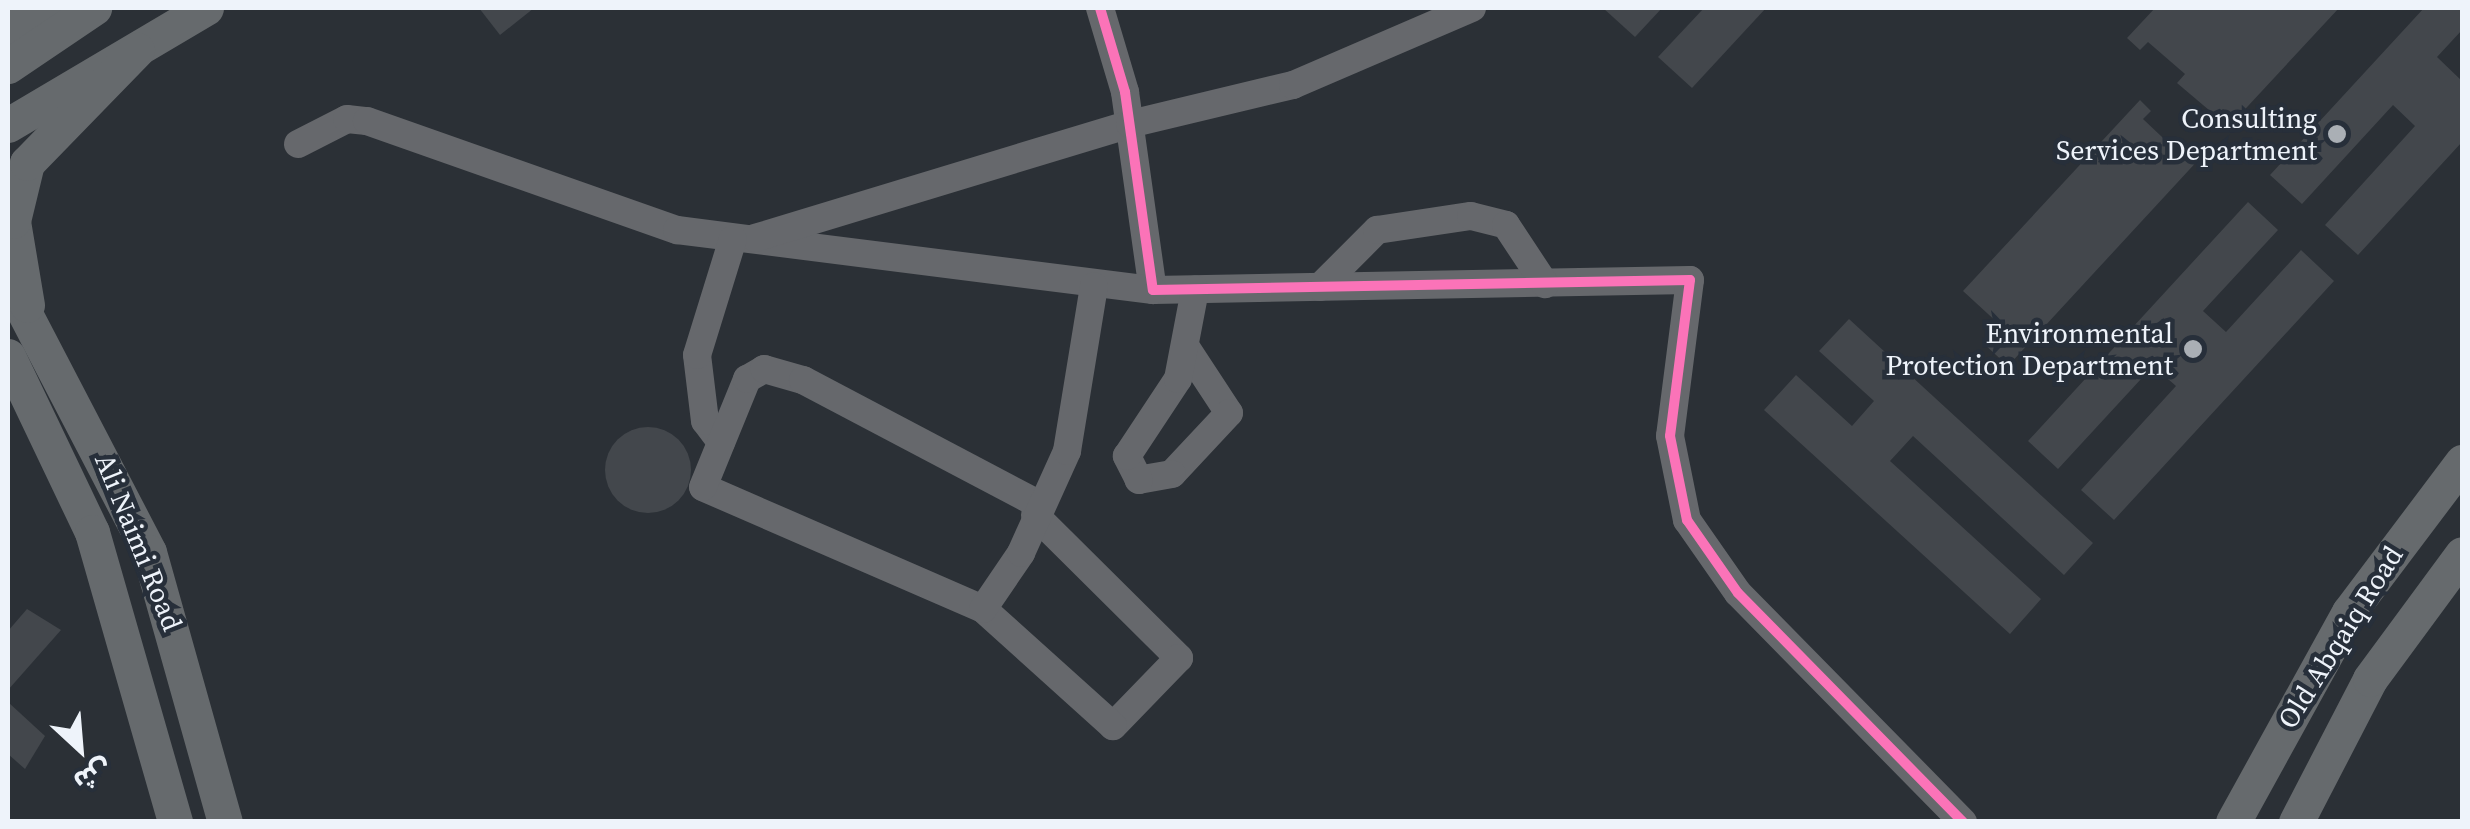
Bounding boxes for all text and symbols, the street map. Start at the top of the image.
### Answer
place label: Consulting Services Department [2056,101,2317,167]
marker: Consulting Services Department [2326,123,2348,145]
place label: Environmental Protection Department [1886,316,2173,382]
marker: Environmental Protection Department [2182,338,2204,360]
street label: Ali Naimi Road [88,448,190,636]
street label: Old Abqaiq Road [2270,540,2410,734]
north arrow [30,699,130,799]
text: ش [68,750,119,801]

